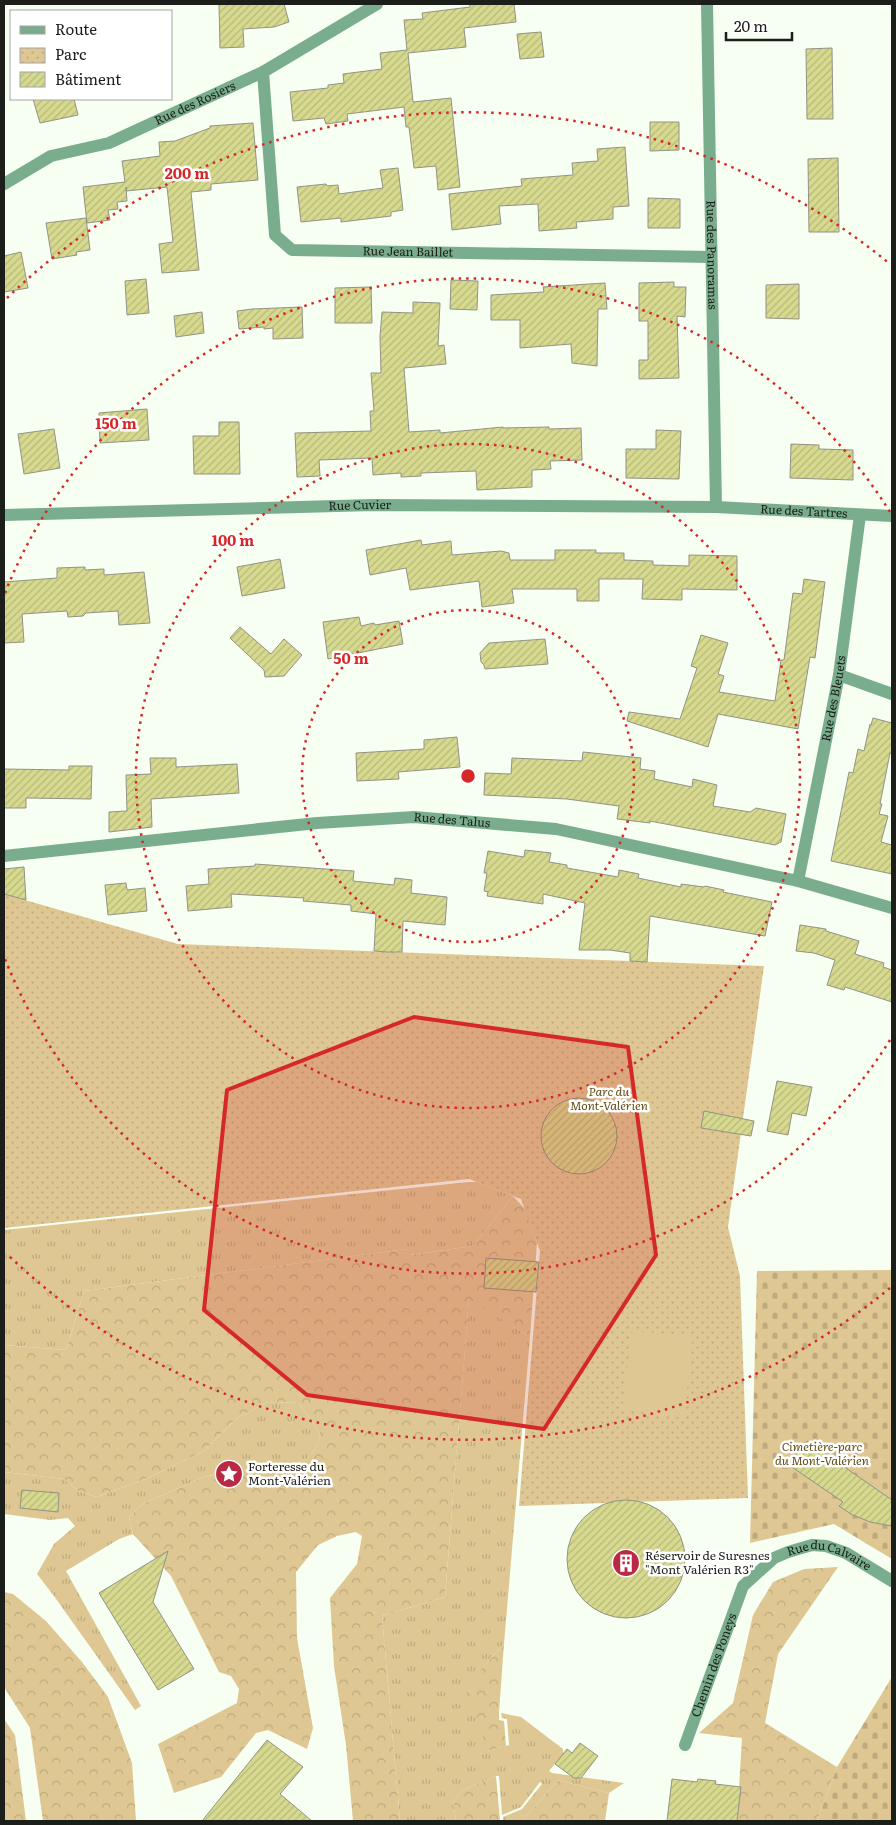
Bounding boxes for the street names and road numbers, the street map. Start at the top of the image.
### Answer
street label: Rue des Rosiers [151,76,239,129]
street label: Rue des Panoramas [703,200,722,310]
street label: Rue Jean Baillet [362,241,454,261]
street label: Rue Cuvier [328,495,392,514]
street label: Rue des Tartres [760,499,848,522]
street label: Rue des Bleuets [816,654,850,743]
street label: Rue des Talus [413,807,492,831]
street label: Rue du Calvaire [784,1535,875,1574]
street label: Chemin des Poneys [686,1610,741,1719]

